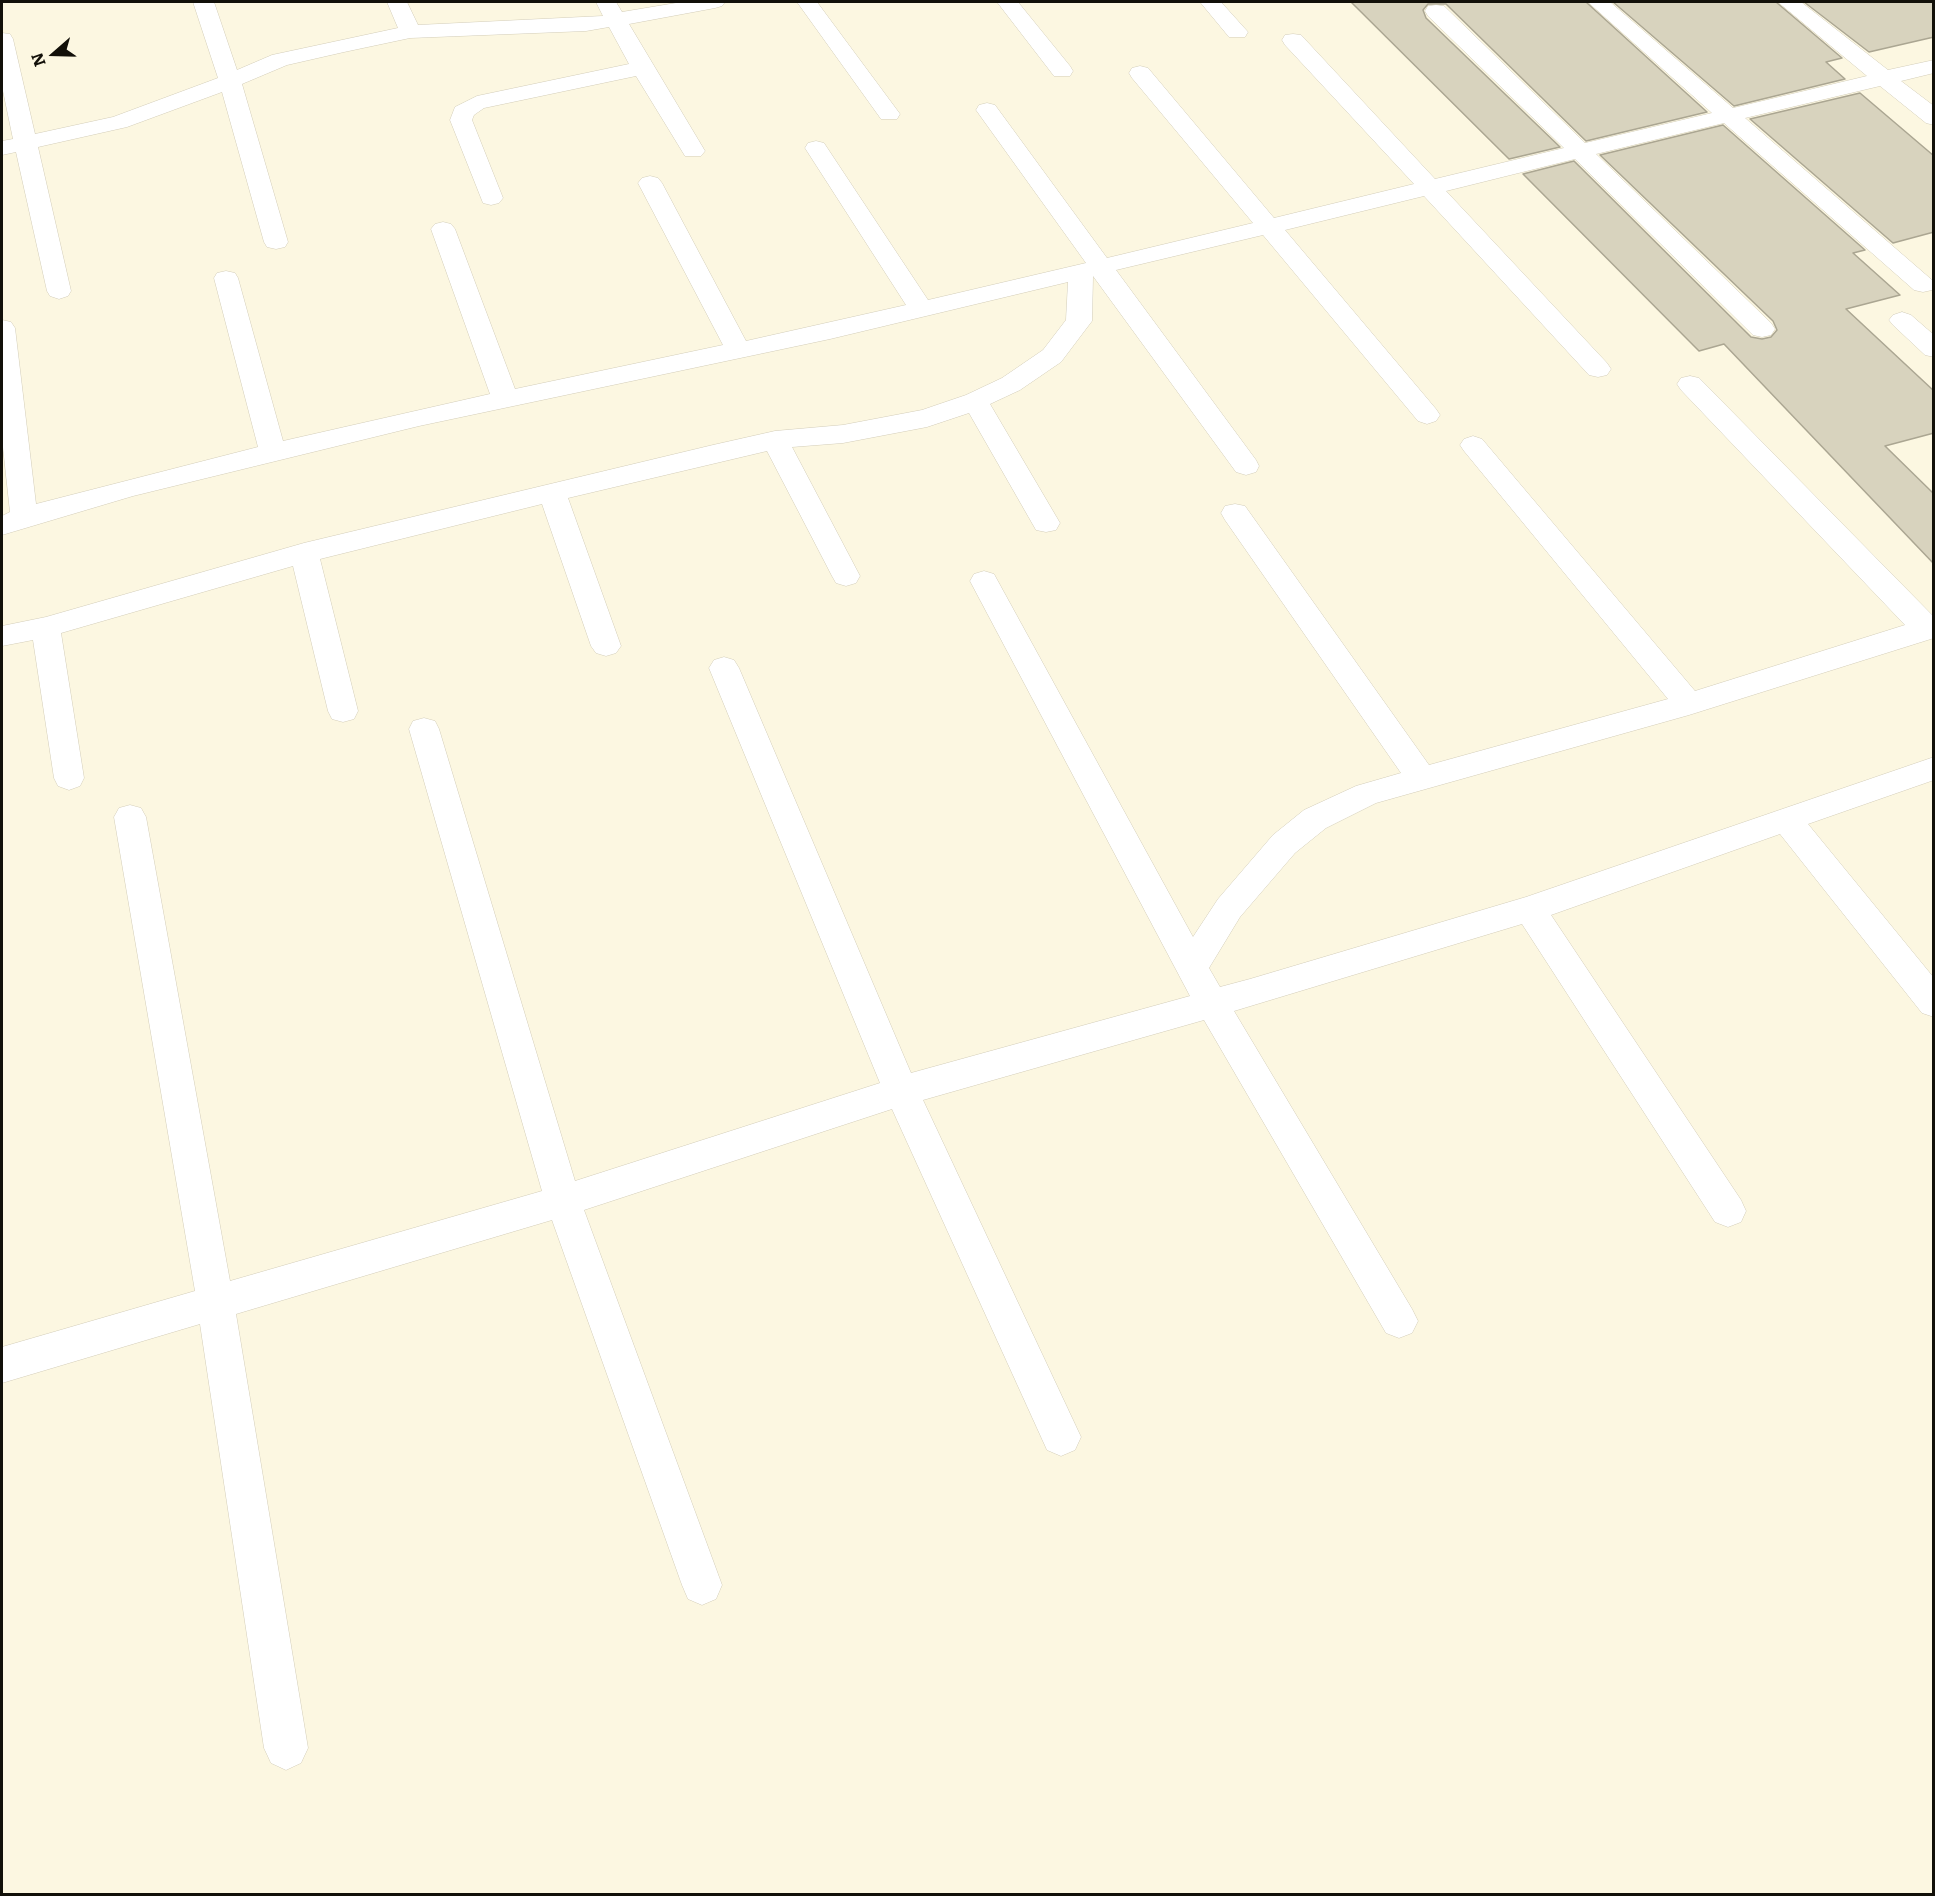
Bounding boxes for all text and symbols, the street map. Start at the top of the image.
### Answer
north arrow [24,24,84,84]
text: N [24,50,51,71]

